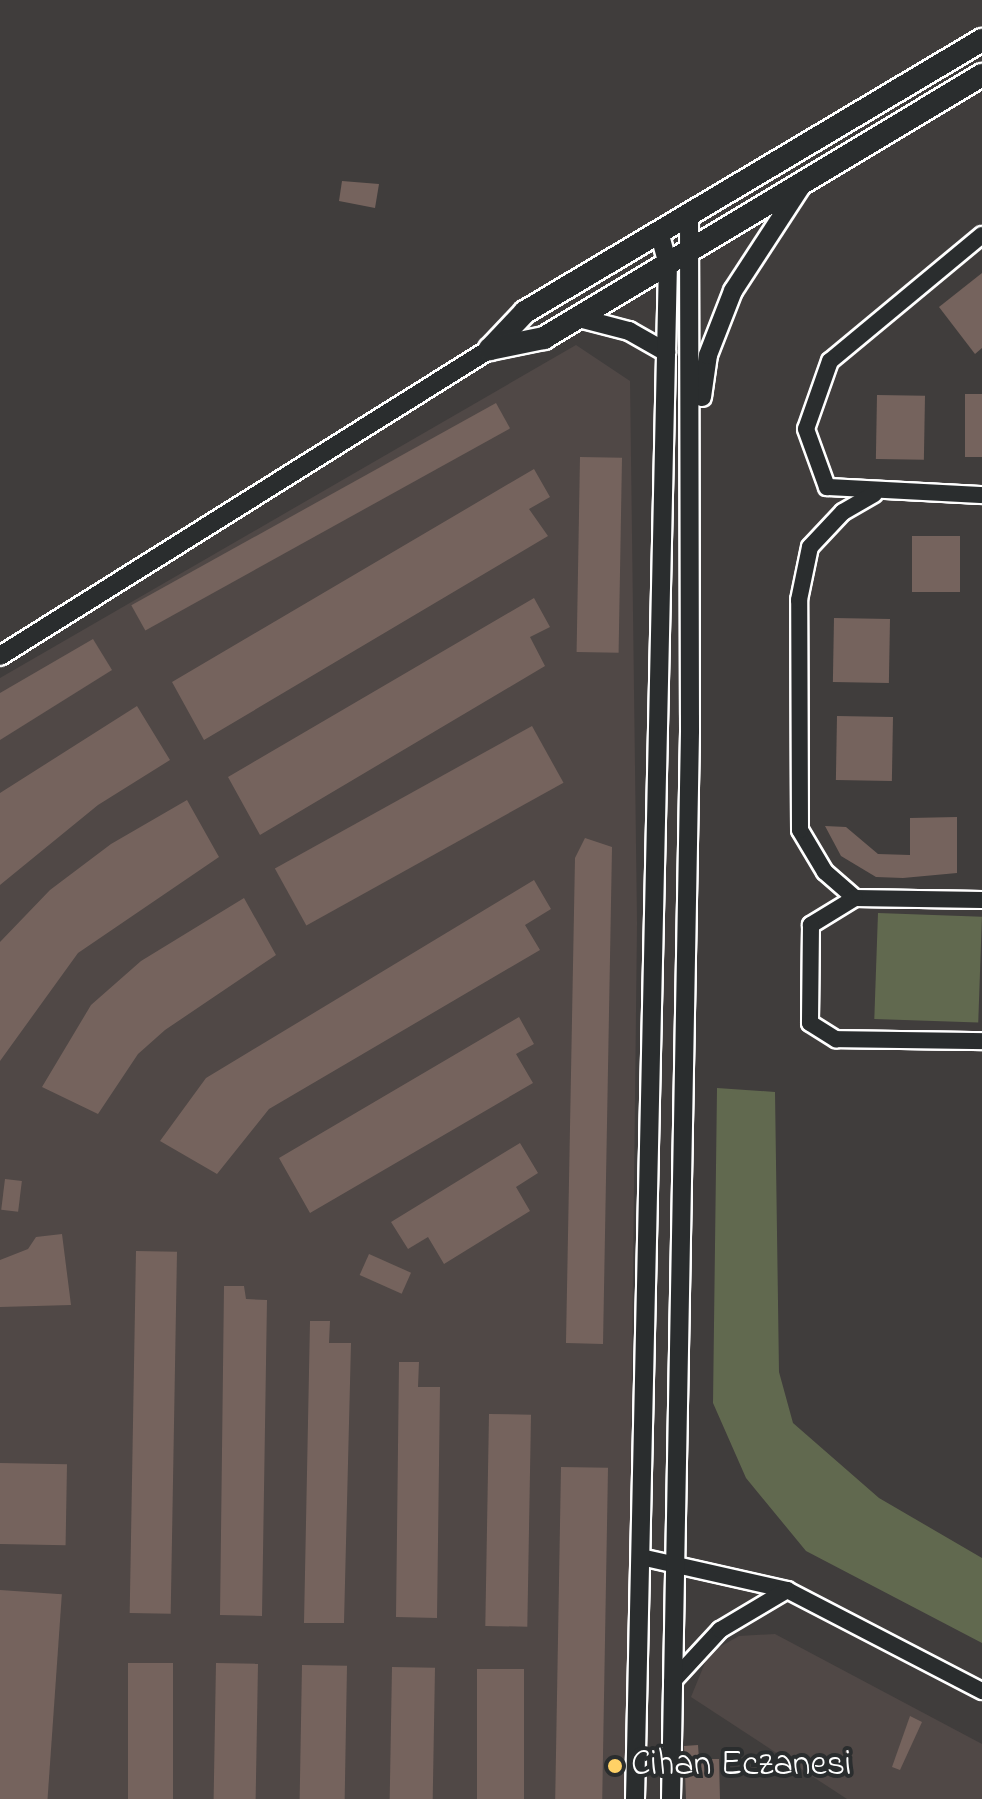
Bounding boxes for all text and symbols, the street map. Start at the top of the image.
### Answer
place label: Cihan Eczanesi [631,1744,852,1788]
marker: Cihan Eczanesi [606,1757,624,1775]

